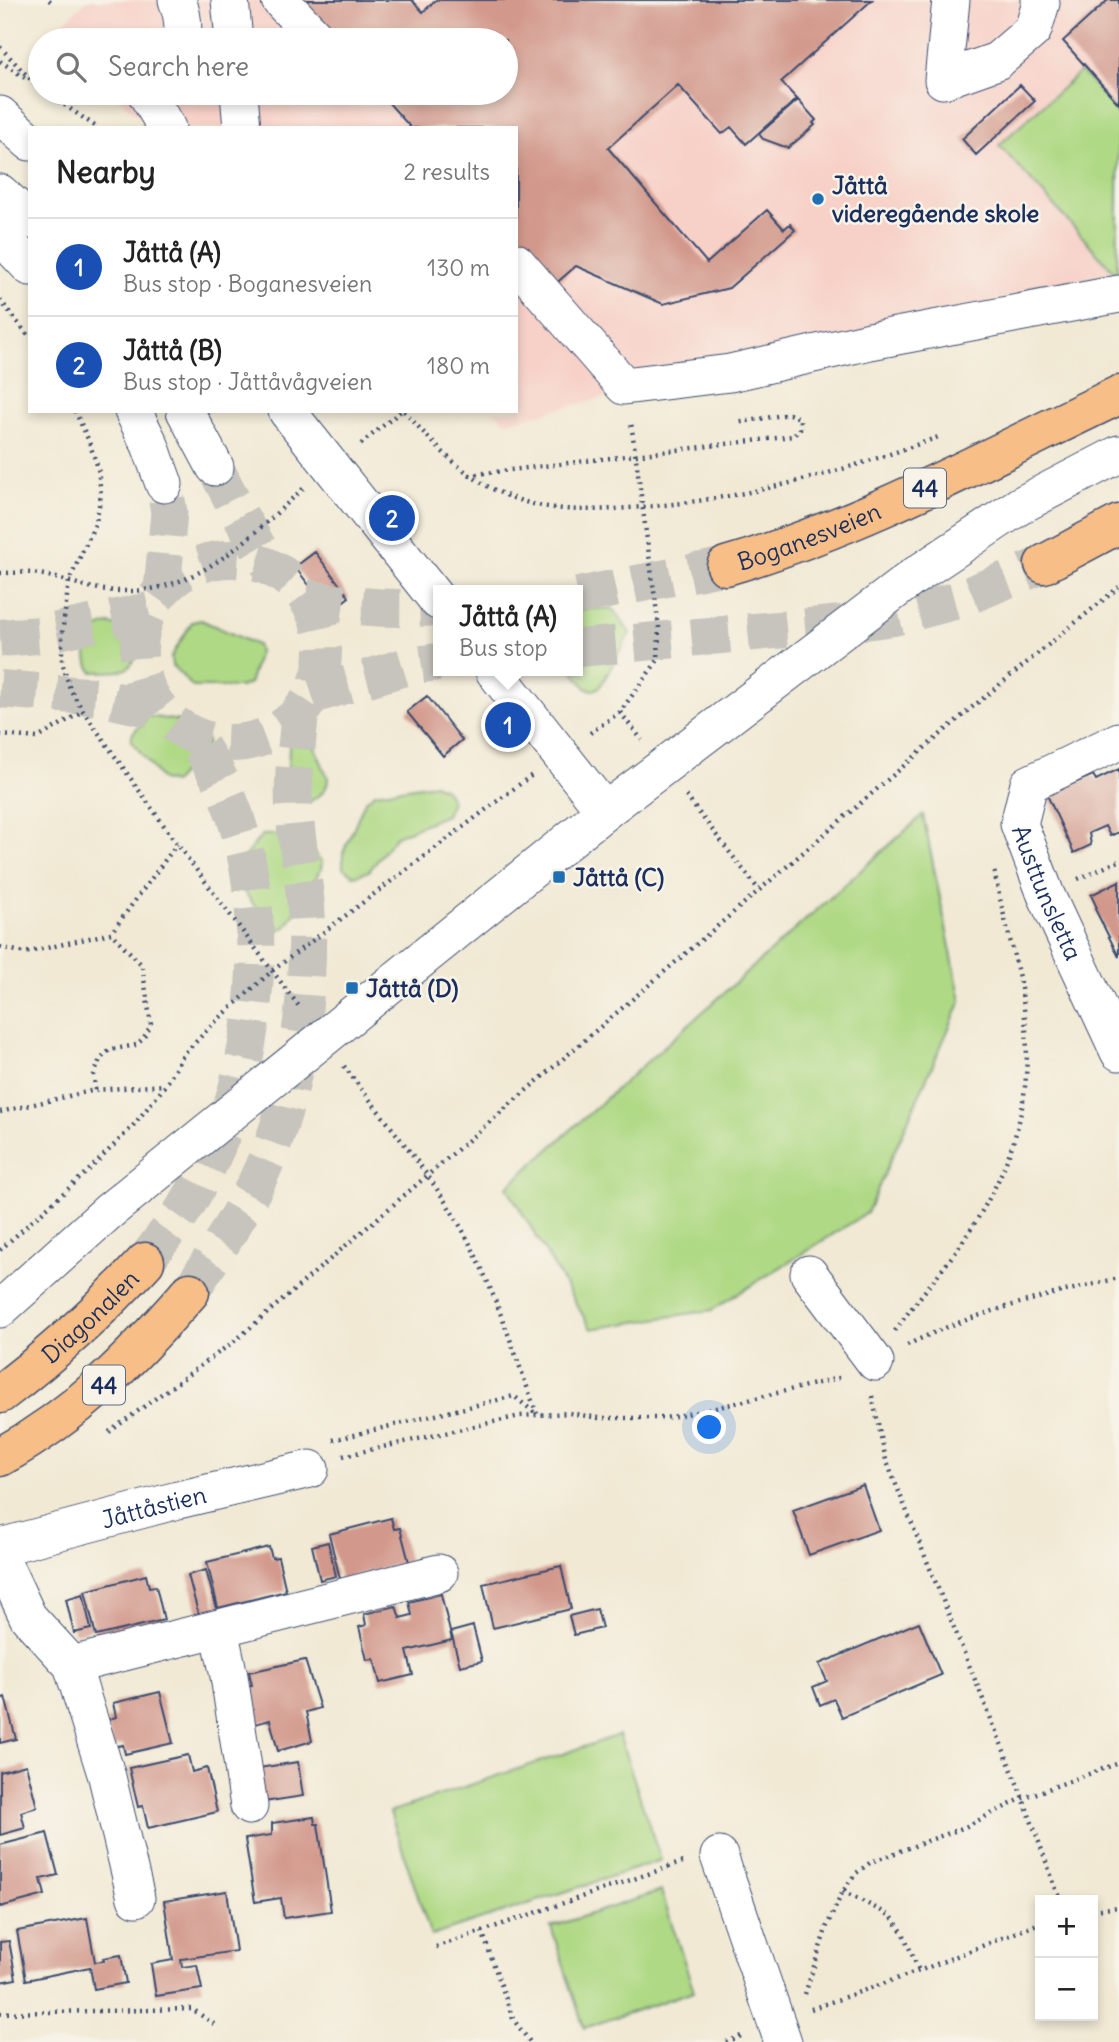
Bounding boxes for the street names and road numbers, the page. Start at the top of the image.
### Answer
road number: 44 [904,468,946,508]
street label: Boganesveien [734,495,885,577]
street label: Austtunsletta [1006,821,1089,965]
street label: Diagonalen [35,1263,145,1369]
road number: 44 [83,1366,125,1404]
street label: Jåttåstien [98,1479,209,1535]

